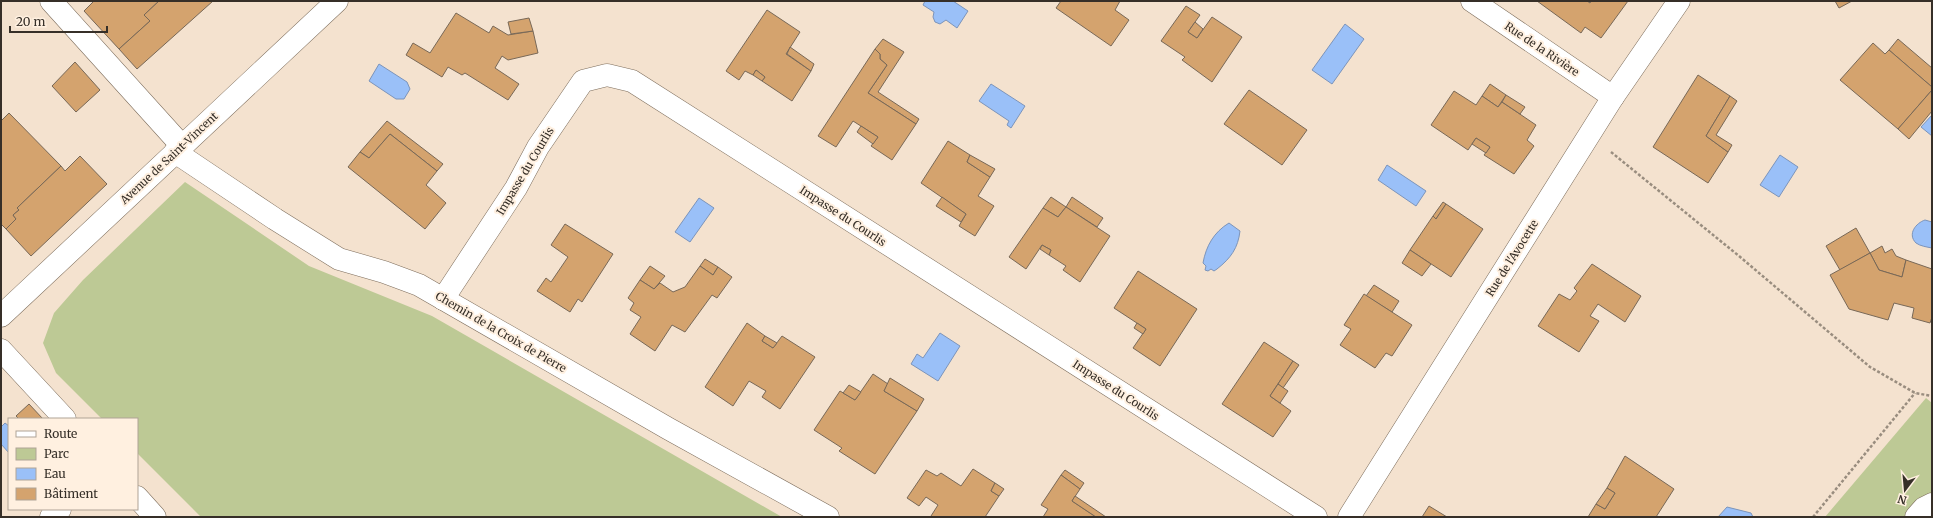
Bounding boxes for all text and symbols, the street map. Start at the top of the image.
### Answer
scale bar [10,8,107,34]
text: 20 m [16,14,45,29]
street label: Rue de la Rivière [1502,19,1582,79]
street label: Avenue de Saint-Vincent [117,109,221,208]
street label: Impasse du Courlis [493,124,557,218]
street label: Impasse du Courlis [797,183,889,249]
street label: Rue de l'Avocette [1483,217,1541,299]
street label: Chemin de la Croix de Pierre [433,289,569,375]
street label: Impasse du Courlis [1070,357,1162,423]
legend [8,418,138,510]
text: Route [44,426,77,441]
text: Parc [44,446,69,461]
text: Eau [44,466,66,481]
north arrow [1885,470,1925,510]
text: Bâtiment [44,486,98,501]
text: N [1896,492,1908,508]

